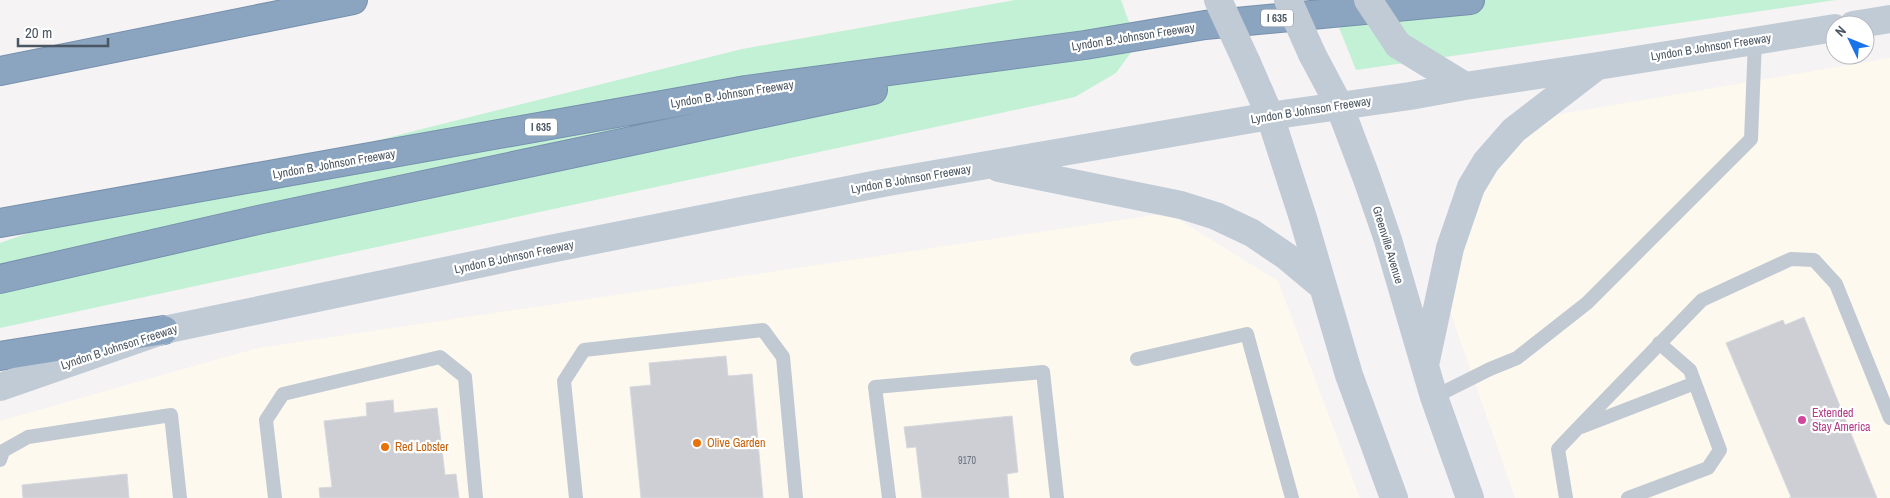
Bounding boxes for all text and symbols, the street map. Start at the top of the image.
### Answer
road number: I 635 [1261,10,1293,27]
scale bar [18,15,108,47]
north arrow [1825,15,1875,65]
street label: Lyndon B. Johnson Freeway [1070,19,1196,55]
text: 20 m [25,22,52,43]
text: N [1831,22,1850,40]
street label: Lyndon B Johnson Freeway [1650,30,1772,64]
street label: Lyndon B. Johnson Freeway [669,76,795,112]
street label: Lyndon B Johnson Freeway [1250,93,1372,127]
road number: I 635 [525,118,557,136]
street label: Lyndon B. Johnson Freeway [271,145,397,183]
street label: Lyndon B Johnson Freeway [850,161,972,197]
street label: Greenville Avenue [1369,204,1407,286]
street label: Lyndon B Johnson Freeway [453,237,575,277]
street label: Lyndon B Johnson Freeway [59,321,179,373]
place label: Extended Stay America [1812,405,1871,435]
marker: Extended Stay America [1796,414,1808,426]
place label: Olive Garden [707,435,766,451]
marker: Olive Garden [691,437,703,449]
place label: Red Lobster [395,439,449,455]
marker: Red Lobster [379,441,391,453]
house number: 9170 [958,454,977,467]

